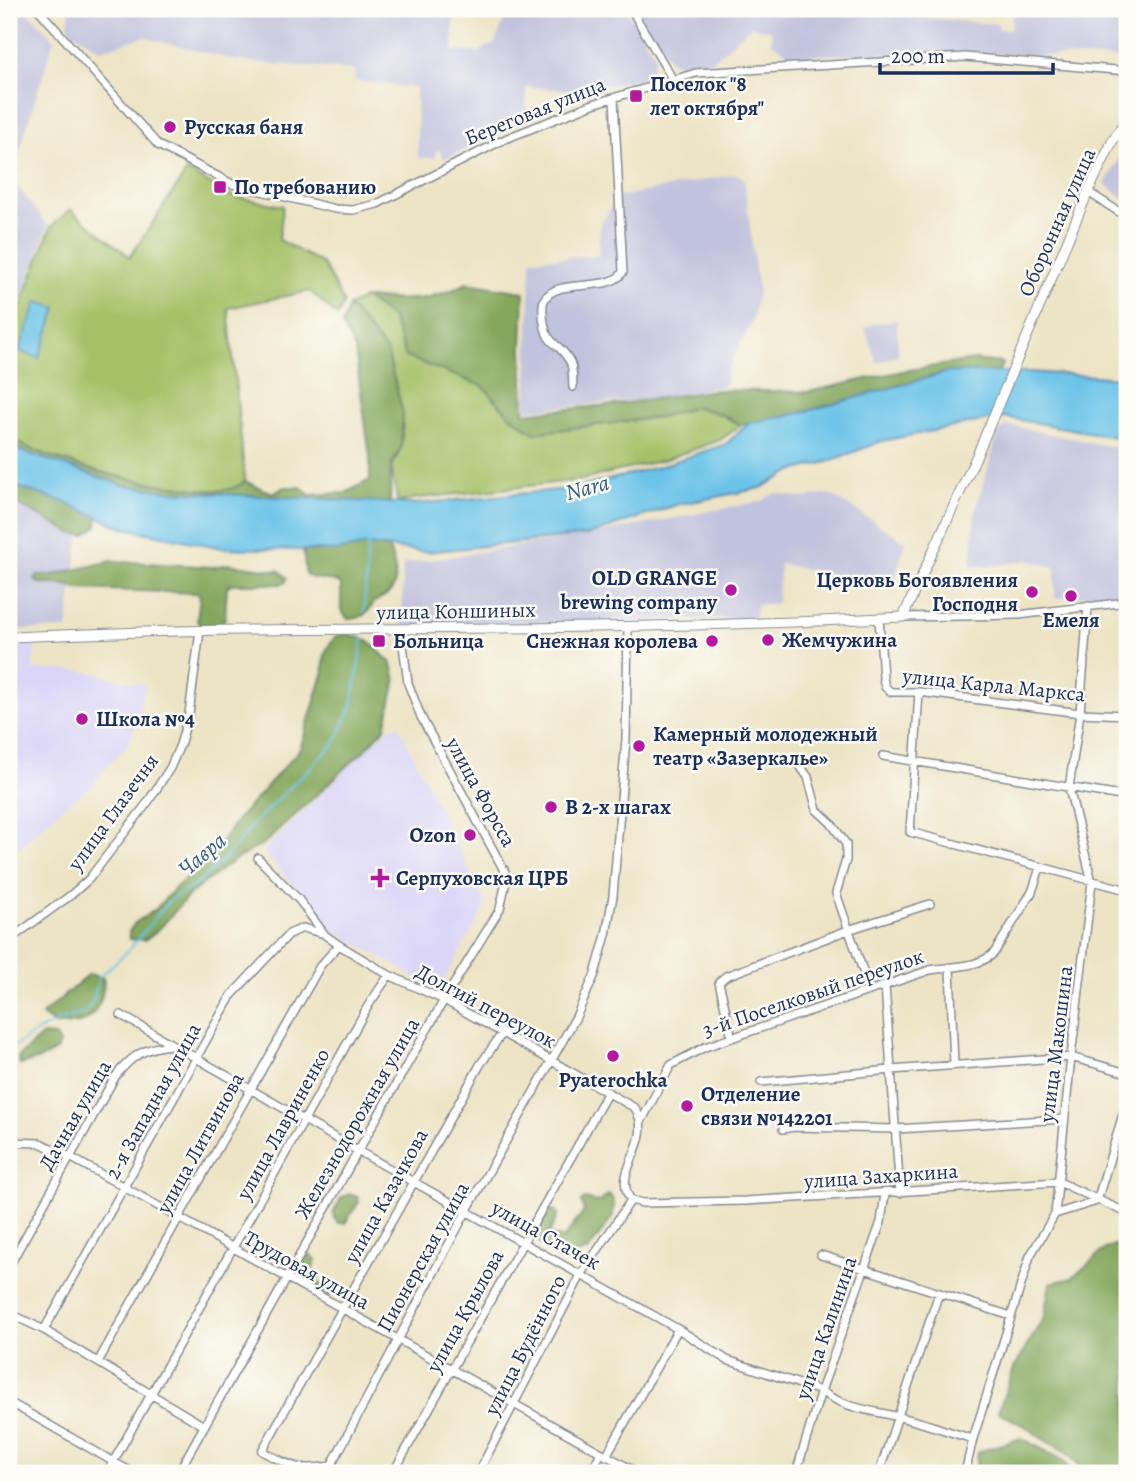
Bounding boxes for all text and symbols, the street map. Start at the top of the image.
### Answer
scale bar [880,32,1054,76]
text: 200 m [891,42,945,70]
street label: Береговая улица [460,70,610,152]
place label: Поселок "8 лет октября" [649,70,764,122]
marker: Поселок "8 лет октября" [628,88,644,104]
place label: Русская баня [184,113,303,141]
marker: Русская баня [162,119,178,135]
street label: Оборонная улица [1012,143,1102,301]
place label: По требованию [234,173,376,201]
marker: По требованию [212,179,228,195]
water label: Nara [562,467,613,508]
place label: OLD GRANGE brewing company [560,564,718,616]
place label: Церковь Богоявления Господня [816,566,1018,618]
marker: OLD GRANGE brewing company [723,582,739,598]
marker: Церковь Богоявления Господня [1024,584,1040,600]
marker: Емеля [1063,588,1079,604]
street label: улица Коншиных [375,596,537,626]
place label: Емеля [1042,606,1100,634]
place label: Жемчужина [782,626,897,654]
place label: Больница [393,627,484,655]
place label: Снежная королева [526,627,698,655]
marker: Жемчужина [760,632,776,648]
marker: Больница [371,633,387,649]
marker: Снежная королева [704,633,720,649]
street label: улица Карла Маркса [900,661,1087,709]
place label: Школа №4 [96,705,195,733]
marker: Школа №4 [74,711,90,727]
place label: Камерный молодежный театр «Зазеркалье» [653,720,878,772]
street label: улица Форсса [439,731,523,852]
marker: Камерный молодежный театр «Зазеркалье» [631,738,647,754]
street label: улица Глазечня [60,748,165,877]
place label: В 2-х шагах [565,793,671,821]
marker: В 2-х шагах [543,799,559,815]
place label: Ozon [410,821,456,849]
water label: Чавра [172,825,233,884]
marker: Ozon [462,827,478,843]
place label: Серпуховская ЦРБ [396,864,568,892]
marker: Серпуховская ЦРБ [370,868,390,888]
street label: 3-й Поселковый переулок [699,942,927,1044]
street label: Долгий переулок [411,957,561,1055]
street label: улица Макошина [1032,964,1080,1125]
street label: Железнодорожная улица [288,1012,426,1224]
street label: 2-я Западная улица [98,1018,208,1184]
street label: улица Лавриненко [229,1043,336,1206]
marker: Pyaterochka [605,1048,621,1064]
street label: Дачная улица [32,1054,118,1175]
place label: Pyaterochka [558,1066,668,1094]
street label: улица Литвинова [149,1067,251,1220]
place label: Отделение связи №142201 [701,1080,833,1132]
marker: Отделение связи №142201 [679,1098,695,1114]
street label: улица Казачкова [337,1123,435,1269]
street label: улица Захаркина [802,1157,959,1195]
street label: Пионерская улица [370,1177,476,1337]
street label: улица Стачек [486,1193,606,1276]
street label: Трудовая улица [239,1224,375,1316]
street label: улица Крылова [419,1244,510,1378]
street label: улица Калинина [788,1252,864,1404]
street label: улица Будённого [477,1270,572,1421]

